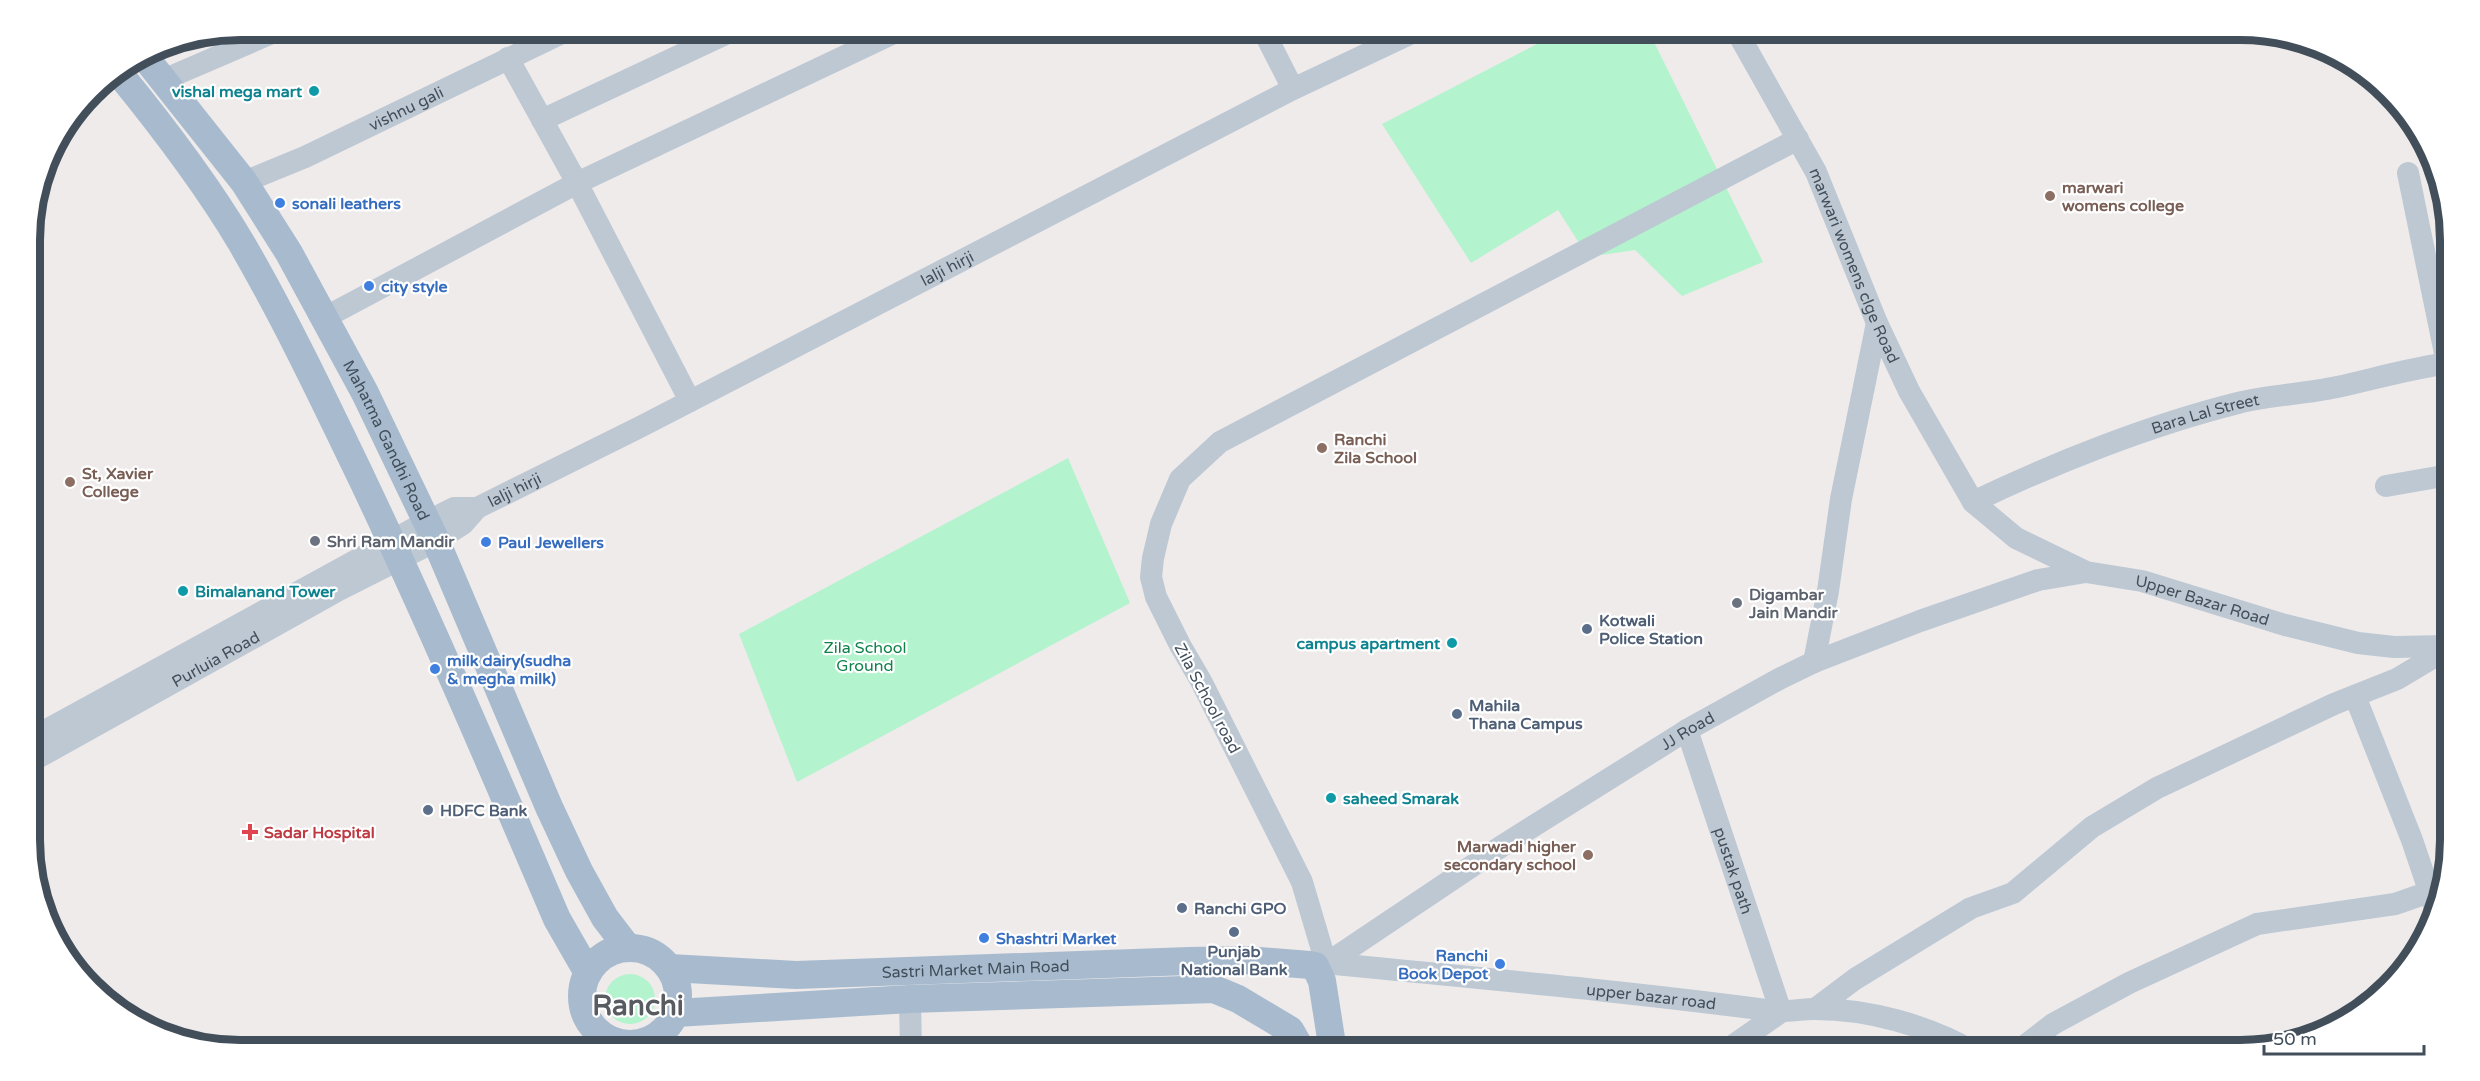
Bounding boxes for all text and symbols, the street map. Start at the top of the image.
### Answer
place label: vishal mega mart [172,82,303,102]
street label: vishnu gali [366,83,447,136]
marker: vishal mega mart [307,84,321,98]
street label: marwari womens clge Road [1804,165,1903,367]
place label: marwari womens college [2062,178,2184,216]
marker: marwari womens college [2043,189,2057,203]
place label: sonali leathers [292,194,401,214]
marker: sonali leathers [273,196,287,210]
street label: lalji hirji [918,247,977,291]
place label: city style [381,277,448,297]
marker: city style [362,279,376,293]
street label: Mahatma Gandhi Road [338,357,434,524]
street label: Bara Lal Street [2149,390,2261,439]
place label: Ranchi Zila School [1334,430,1417,468]
marker: Ranchi Zila School [1315,441,1329,455]
place label: St, Xavier College [82,464,154,502]
street label: lalji hirji [485,469,545,512]
marker: St, Xavier College [63,475,77,489]
place label: Shri Ram Mandir [327,532,455,552]
place label: Paul Jewellers [498,533,604,553]
marker: Shri Ram Mandir [308,534,322,548]
marker: Paul Jewellers [479,535,493,549]
street label: Upper Bazar Road [2134,571,2272,631]
place label: Bimalanand Tower [195,582,336,602]
marker: Bimalanand Tower [176,584,190,598]
place label: Digambar Jain Mandir [1748,585,1839,623]
marker: Digambar Jain Mandir [1730,596,1744,610]
place label: Kotwali Police Station [1599,611,1703,649]
marker: Kotwali Police Station [1580,622,1594,636]
street label: Purluia Road [168,627,263,692]
place label: campus apartment [1296,634,1441,654]
marker: campus apartment [1445,636,1459,650]
park label: Zila School Ground [824,638,906,676]
street label: Zila School road [1170,640,1245,757]
place label: milk dairy(sudha & megha milk) [447,651,571,689]
marker: milk dairy(sudha & megha milk) [428,662,442,676]
place label: Mahila Thana Campus [1468,696,1583,734]
marker: Mahila Thana Campus [1450,707,1464,721]
street label: JJ Road [1657,708,1718,755]
place label: saheed Smarak [1343,789,1459,809]
marker: saheed Smarak [1324,791,1338,805]
place label: HDFC Bank [440,801,528,821]
marker: HDFC Bank [421,803,435,817]
marker: Sadar Hospital [241,823,259,841]
place label: Sadar Hospital [264,823,375,843]
street label: pustak path [1709,825,1757,917]
place label: Marwadi higher secondary school [1444,837,1577,875]
marker: Marwadi higher secondary school [1581,848,1595,862]
place label: Ranchi GPO [1194,899,1286,919]
marker: Ranchi GPO [1175,901,1189,915]
marker: Punjab National Bank [1227,925,1241,939]
place label: Shashtri Market [996,929,1117,949]
marker: Shashtri Market [977,931,991,945]
place label: Punjab National Bank [1181,942,1288,980]
place label: Ranchi Book Depot [1398,946,1489,984]
street label: Sastri Market Main Road [881,956,1070,983]
marker: Ranchi Book Depot [1493,957,1507,971]
street label: upper bazar road [1585,980,1717,1014]
district label: Ranchi [592,989,684,1023]
scale bar [2264,1018,2424,1056]
text: 50 m [2273,1028,2317,1050]

